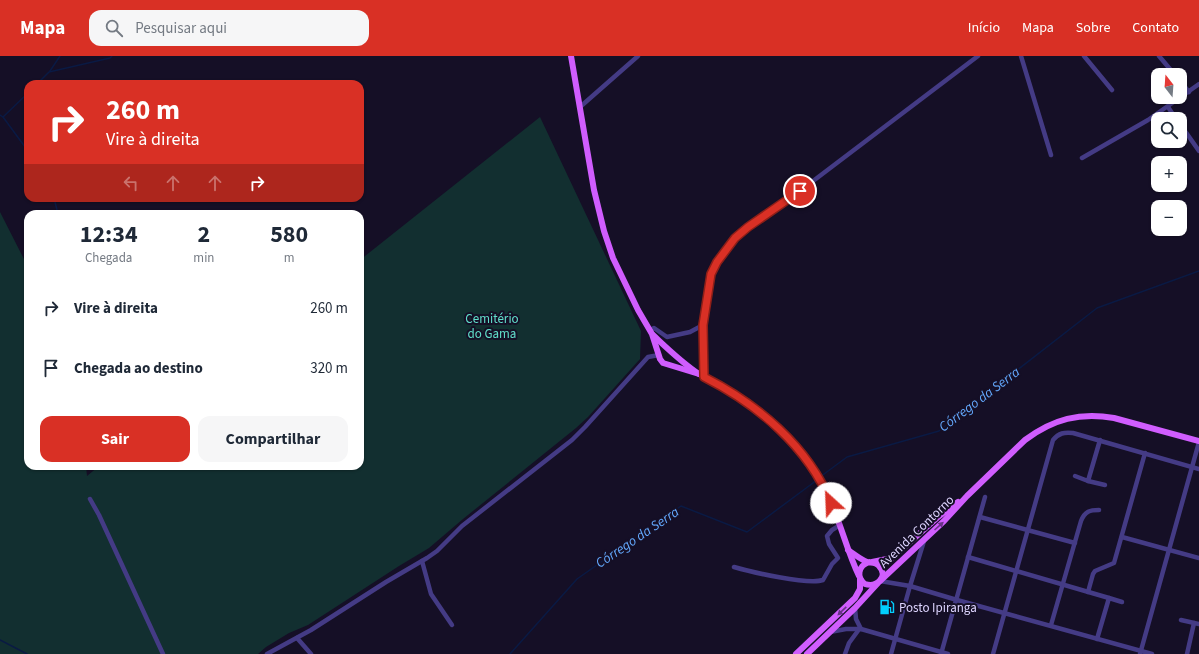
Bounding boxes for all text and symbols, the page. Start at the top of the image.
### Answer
search box [89,10,369,46]
text: Mapa [20,15,65,42]
icon: search [103,17,125,39]
text: Pesquisar aqui [135,18,227,39]
text: Início [968,18,1000,38]
text: Mapa [1022,18,1054,38]
text: Sobre [1076,18,1110,38]
text: Contato [1132,18,1179,38]
north arrow [1151,68,1187,104]
map controls [1151,68,1187,236]
text: 260 m [106,90,180,130]
icon: right [40,96,92,148]
button: search [1151,112,1187,148]
text: Vire à direita [106,127,200,152]
button: + [1151,156,1187,192]
icon: left [120,172,142,194]
icon: ahead [162,172,184,194]
icon: ahead [204,172,226,194]
icon: right [246,172,268,194]
pin [783,174,817,208]
icon: arrive [789,180,811,202]
button: − [1151,200,1187,236]
text: 12:34 [80,217,138,252]
text: 2 [198,217,210,252]
text: 580 [270,217,308,252]
text: Chegada [85,249,132,267]
text: min [193,249,214,267]
text: m [284,249,295,267]
icon: right [40,297,62,319]
text: Vire à direita [74,298,158,319]
text: 260 m [310,298,348,319]
park label: Cemitério do Gama [465,310,519,343]
icon: arrive [40,357,62,379]
text: Chegada ao destino [74,358,203,379]
text: 320 m [310,358,348,379]
water label: Córrego da Serra [935,362,1025,437]
button: Sair [40,416,190,462]
button: Compartilhar [198,416,348,462]
position arrow [810,482,852,524]
street label: Avenida Contorno [875,491,958,572]
water label: Córrego da Serra [592,502,684,573]
one-way arrow [934,521,944,531]
fuel station icon: Posto Ipiranga [878,598,896,616]
place label: Posto Ipiranga [899,599,977,617]
one-way arrow [837,606,847,616]

